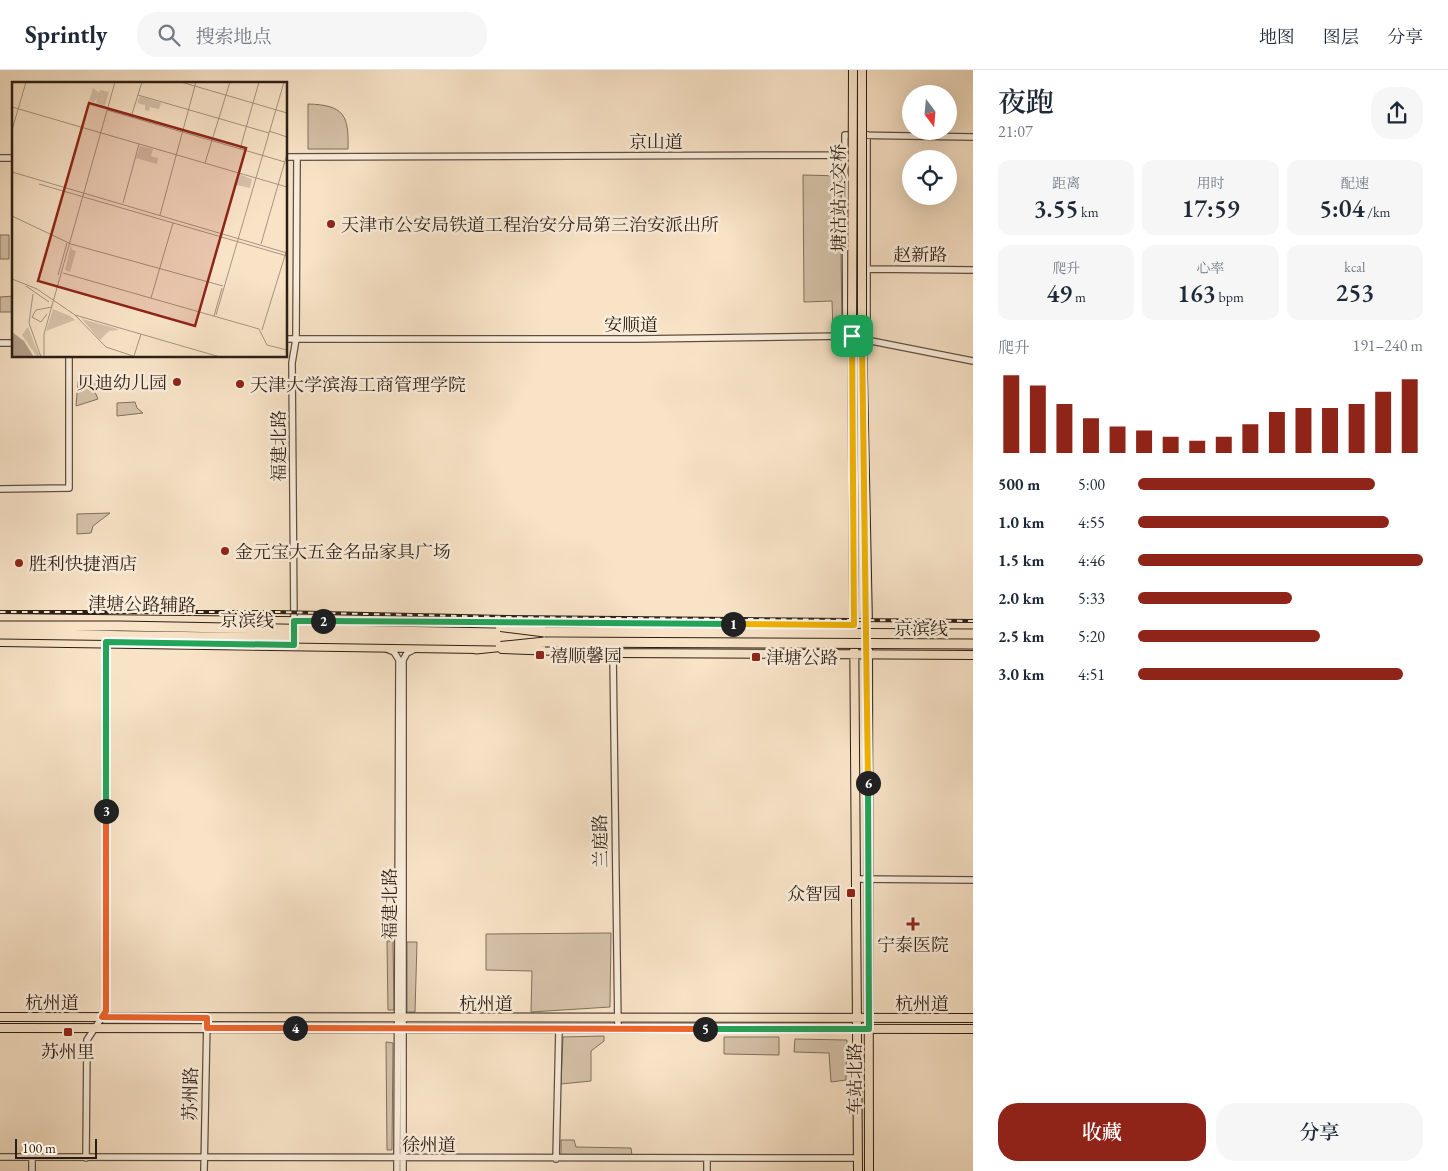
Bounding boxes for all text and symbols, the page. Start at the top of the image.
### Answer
search box [137,12,487,57]
text: Sprintly [25,19,107,50]
icon: search [155,21,183,49]
text: 搜索地点 [195,24,271,49]
text: 地图 [1259,25,1295,48]
text: 图层 [1323,25,1359,48]
text: 分享 [1387,25,1423,48]
inset map [12,82,288,358]
text: 夜跑 [998,84,1054,120]
north arrow [902,85,958,140]
map controls [902,85,957,205]
button: share [1371,87,1423,139]
text: 21:07 [998,121,1033,142]
street label: 京山道 [629,130,683,153]
street label: 塘沽站立交桥 [827,144,850,252]
button: locate [902,150,957,205]
text: 距离 [1052,174,1080,192]
text: 用时 [1196,174,1224,192]
text: 配速 [1341,174,1369,192]
text: 3.55 [1034,192,1078,224]
text: 17:59 [1181,192,1240,224]
text: 5:04 [1319,192,1365,224]
text: km [1078,203,1099,221]
text: /km [1365,203,1390,221]
place label: 天津市公安局铁道工程治安分局第三治安派出所 [341,213,719,236]
marker: 天津市公安局铁道工程治安分局第三治安派出所 [325,218,337,230]
street label: 赵新路 [893,243,947,266]
text: kcal [1344,258,1365,276]
text: 爬升 [1052,259,1080,277]
text: 心率 [1196,259,1224,277]
text: 253 [1336,276,1374,308]
text: 49 [1046,277,1072,309]
text: 163 [1177,277,1216,309]
text: m [1072,288,1086,306]
text: bpm [1216,288,1244,306]
street label: 安顺道 [604,313,658,336]
pin [831,315,873,357]
icon: arrive [838,322,866,350]
text: 191–240 m [1352,335,1423,356]
text: 爬升 [998,337,1030,358]
place label: 贝迪幼儿园 [77,371,167,394]
place label: 天津大学滨海工商管理学院 [250,373,466,396]
marker: 贝迪幼儿园 [171,376,183,388]
marker: 天津大学滨海工商管理学院 [234,378,246,390]
street label: 福建北路 [267,410,290,482]
text: 500 m [998,474,1040,495]
text: 5:00 [1078,474,1105,495]
text: 1.0 km [998,512,1044,533]
text: 4:55 [1078,512,1105,533]
place label: 金元宝大五金名品家具广场 [235,540,451,563]
marker: 金元宝大五金名品家具广场 [219,545,231,557]
text: 1.5 km [998,550,1044,571]
text: 4:46 [1078,550,1105,571]
place label: 胜利快捷酒店 [29,552,137,575]
marker: 胜利快捷酒店 [13,557,25,569]
text: 2.0 km [998,588,1044,609]
text: 5:33 [1078,588,1105,609]
street label: 津塘公路辅路 [88,592,196,616]
street label: 京滨线 [220,608,274,632]
pin: 2 [310,608,336,634]
text: 2 [320,612,327,630]
pin: 1 [720,612,746,636]
text: 1 [730,615,737,633]
street label: 京滨线 [894,617,948,640]
text: 2.5 km [998,626,1044,647]
text: 5:20 [1078,626,1105,647]
place label: 禧顺馨园 [550,644,622,667]
place label: 津塘公路 [766,646,838,669]
marker: 禧顺馨园 [534,649,546,661]
marker: 津塘公路 [750,651,762,663]
text: 3.0 km [998,664,1044,685]
text: 4:51 [1078,664,1105,685]
pin: 6 [856,770,880,796]
text: 6 [865,774,872,792]
pin: 3 [94,798,118,824]
text: 3 [103,802,110,820]
street label: 兰庭路 [588,814,612,868]
street label: 福建北路 [378,868,401,940]
place label: 众智园 [787,882,841,905]
marker: 众智园 [845,887,857,899]
marker: 宁泰医院 [906,917,920,931]
place label: 宁泰医院 [877,933,949,956]
street label: 杭州道 [25,991,79,1014]
street label: 杭州道 [459,992,513,1015]
street label: 杭州道 [895,992,949,1015]
pin: 4 [282,1016,308,1040]
pin: 5 [692,1016,718,1042]
text: 4 [292,1019,299,1037]
text: 5 [702,1020,709,1038]
marker: 苏州里 [62,1026,74,1038]
place label: 苏州里 [41,1040,95,1063]
street label: 车站北路 [843,1043,866,1115]
street label: 苏州路 [178,1067,202,1121]
button: 收藏 [998,1103,1206,1161]
button: 分享 [1216,1103,1423,1161]
street label: 徐州道 [402,1133,456,1156]
scale bar [15,1136,98,1159]
text: 100 m [22,1139,56,1157]

